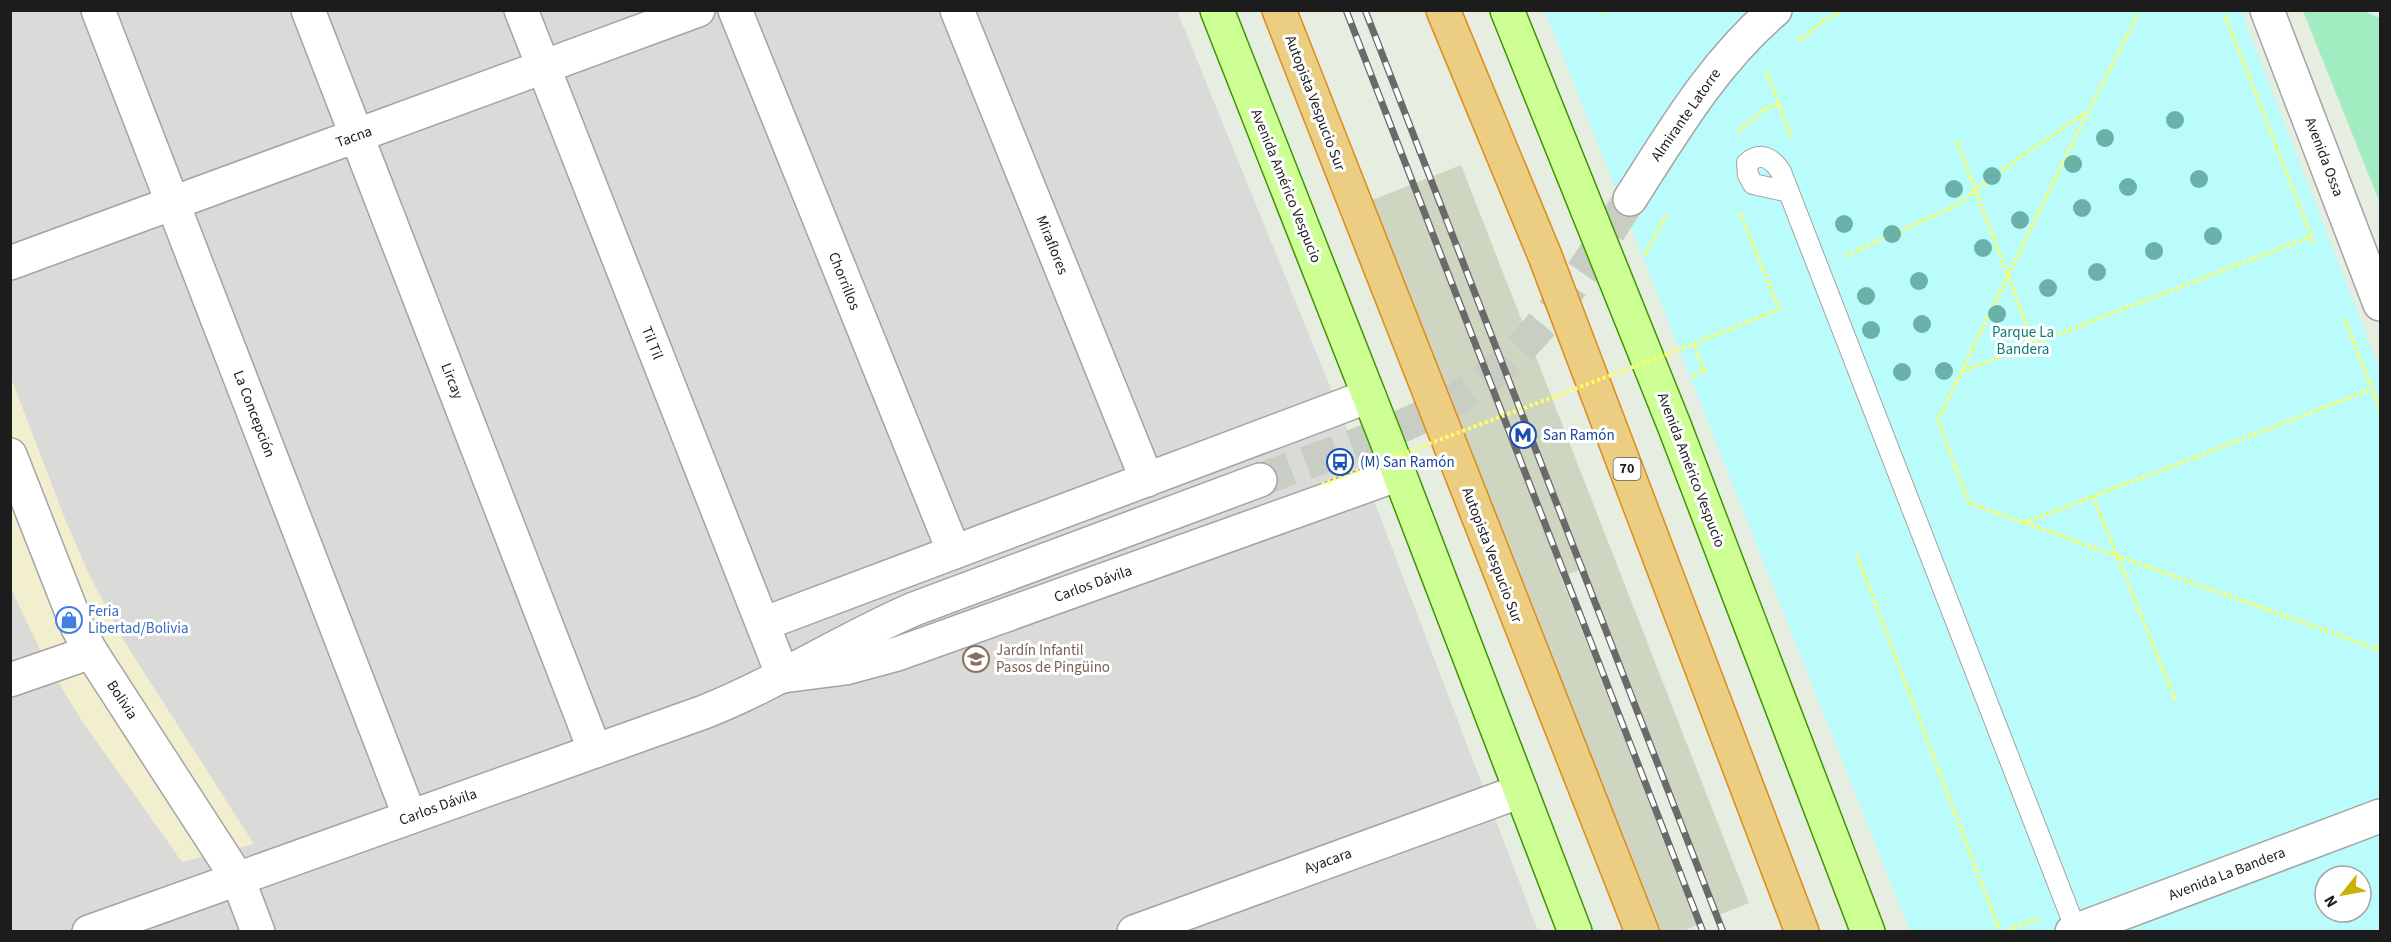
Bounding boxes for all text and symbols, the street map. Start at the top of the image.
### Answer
street label: Autopista Vespucio Sur [1280,32,1351,174]
street label: Almirante Latorre [1646,64,1726,166]
street label: Avenida Américo Vespucio [1246,106,1326,266]
street label: Avenida Ossa [2299,114,2349,200]
street label: Tacna [333,121,375,153]
street label: Miraflores [1031,212,1073,278]
street label: Chorrillos [823,249,865,313]
park label: Parque La Bandera [1992,322,2054,360]
street label: Til Til [636,323,668,363]
street label: Lircay [436,360,468,402]
street label: La Concepción [228,367,280,461]
street label: Avenida Américo Vespucio [1652,390,1730,550]
metro station icon: San Ramón [1508,420,1538,450]
place label: San Ramón [1543,425,1615,446]
bus stop icon: (M) San Ramón [1325,447,1355,477]
place label: (M) San Ramón [1360,452,1455,473]
road number: 70 [1614,458,1640,480]
street label: Autopista Vespucio Sur [1457,484,1528,626]
street label: Carlos Dávila [1051,560,1135,608]
place label: Feria Libertad/Bolivia [88,601,189,639]
shop icon: Feria Libertad/Bolivia [54,605,84,635]
place label: Jardín Infantil Pasos de Pingüino [996,640,1110,678]
school or university icon: Jardín Infantil Pasos de Pingüino [961,644,991,674]
street label: Bolivia [102,676,142,724]
street label: Carlos Dávila [396,783,480,831]
street label: Avenida La Bandera [2165,842,2289,906]
street label: Ayacara [1301,843,1355,879]
north arrow [2313,864,2373,924]
text: N [2319,891,2343,911]

